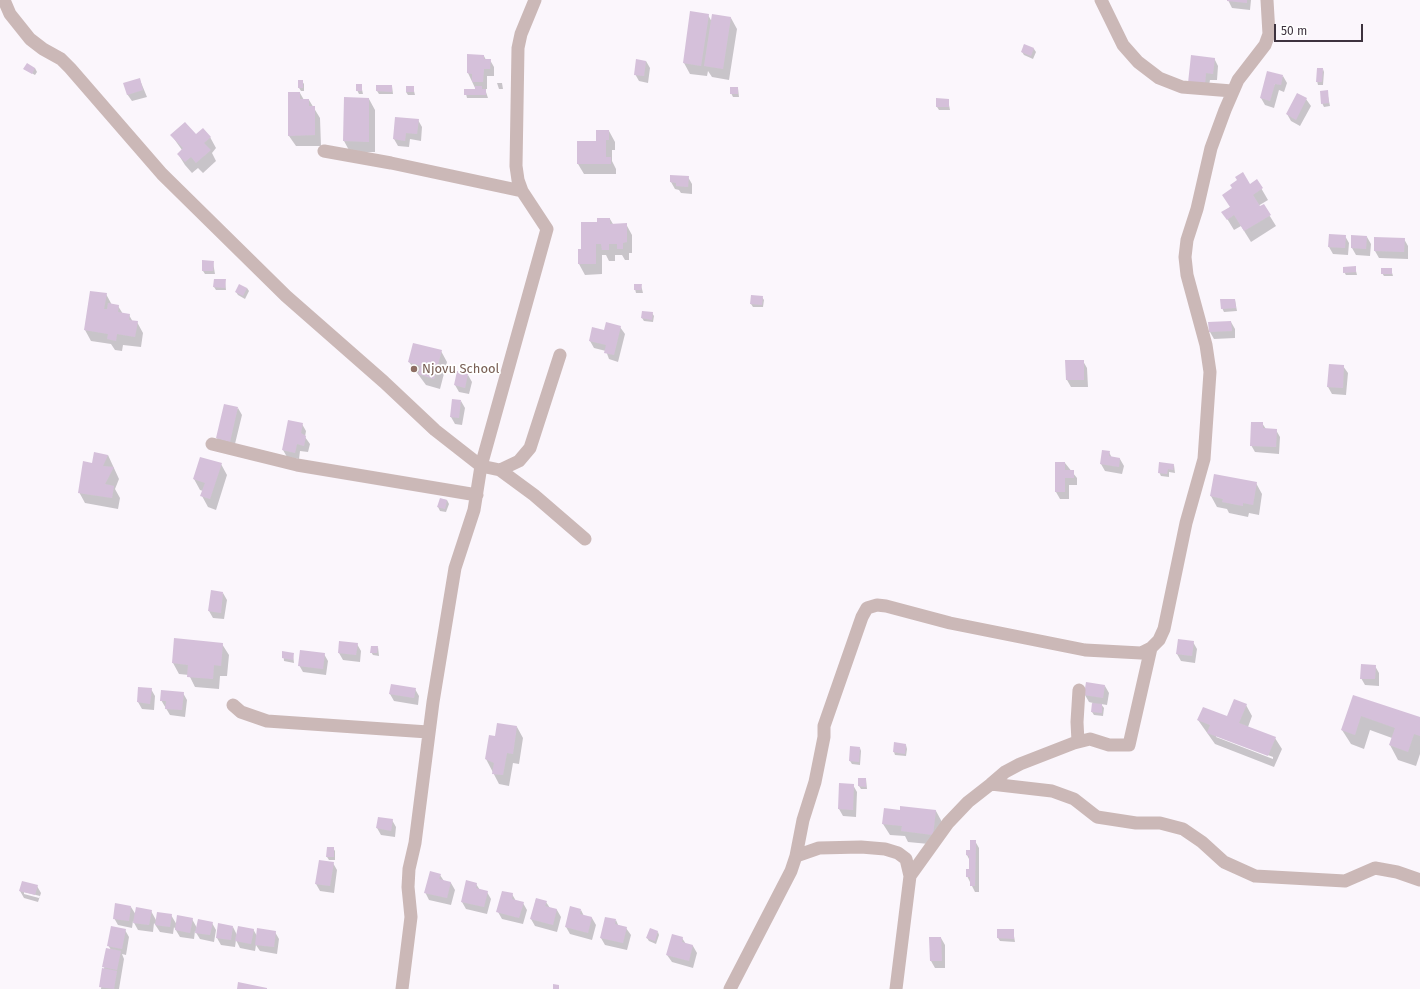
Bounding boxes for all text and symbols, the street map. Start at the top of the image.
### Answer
scale bar [1276,16,1365,42]
text: 50 m [1281,24,1307,38]
place label: Njovu School [422,361,499,377]
marker: Njovu School [409,364,419,374]

